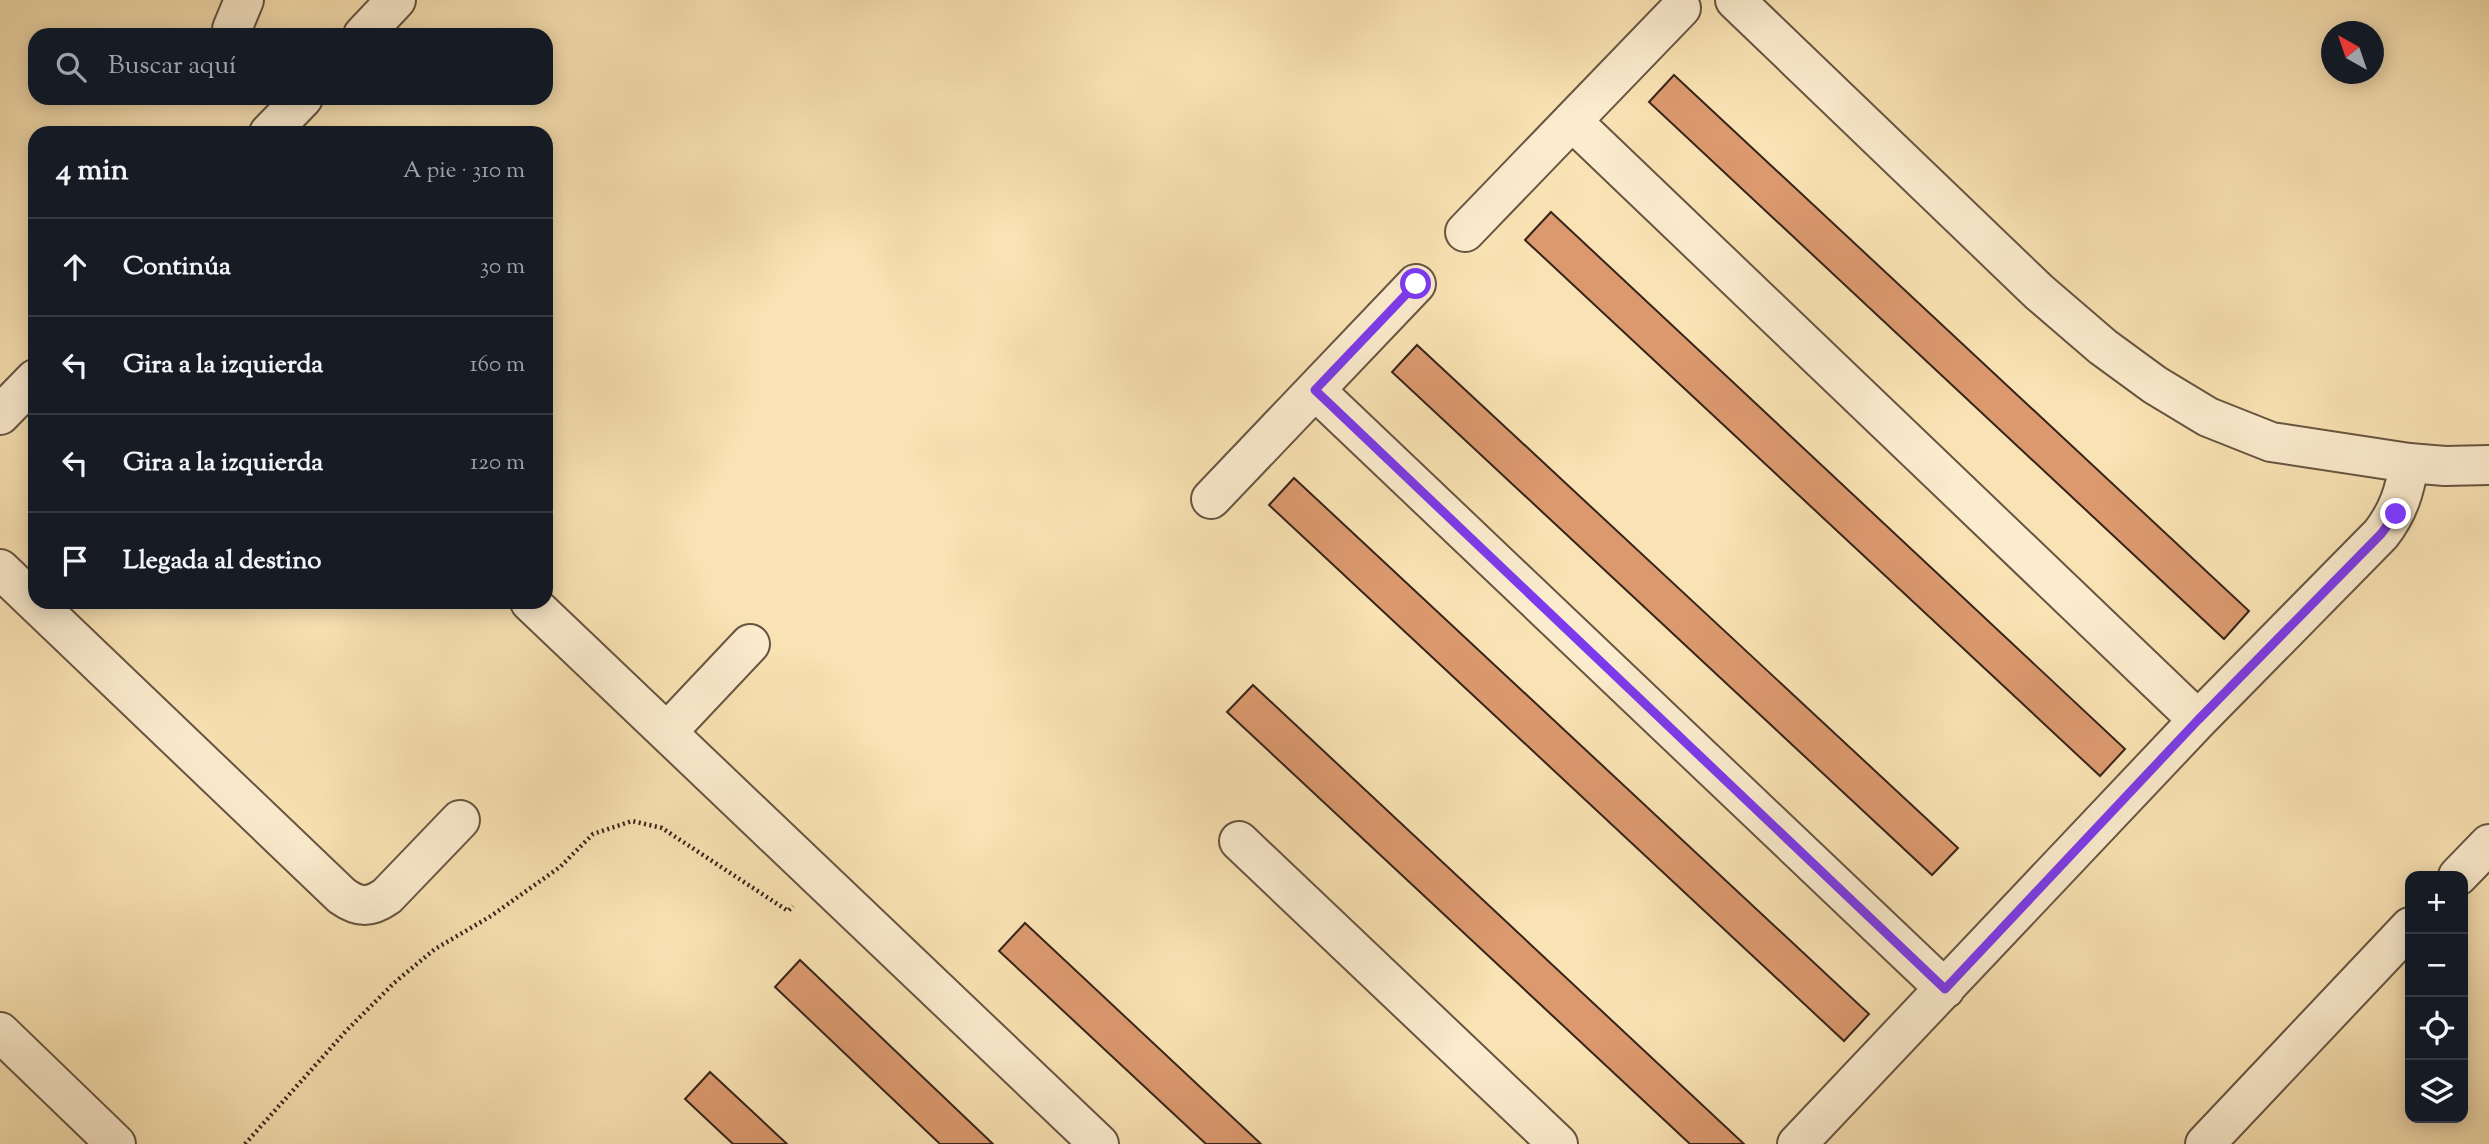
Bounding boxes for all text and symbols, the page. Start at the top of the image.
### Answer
north arrow [2321,21,2384,84]
search box [28,28,553,105]
icon: search [52,48,90,86]
text: Buscar aquí [108,48,237,85]
text: 4 min [56,150,129,193]
text: A pie · 310 m [403,155,525,188]
icon: ahead [56,248,94,286]
text: Continúa [123,249,231,286]
text: 30 m [480,251,525,284]
route start [1400,268,1431,299]
icon: left [56,346,94,384]
text: Gira a la izquierda [123,347,323,384]
text: 160 m [470,349,525,382]
icon: left [56,444,94,482]
text: Gira a la izquierda [123,445,323,482]
text: 120 m [470,447,525,480]
route end [2380,498,2411,529]
icon: arrive [56,542,94,580]
text: Llegada al destino [123,543,321,580]
map controls [2405,871,2468,1123]
button: + [2405,871,2468,934]
button: − [2405,934,2468,997]
button: locate [2405,997,2468,1060]
button: layers [2405,1060,2468,1123]

